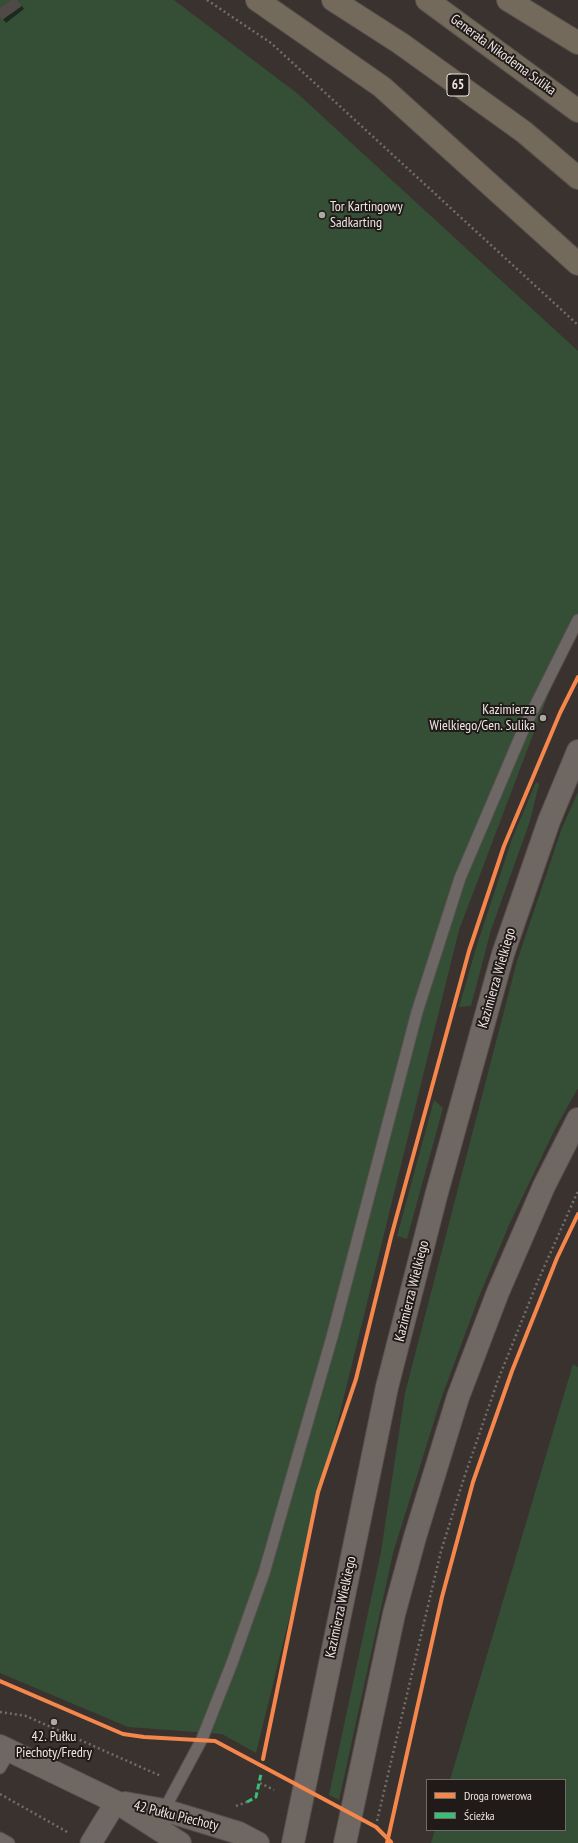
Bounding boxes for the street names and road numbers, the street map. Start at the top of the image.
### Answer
street label: Generała Nikodema Sulika [447,11,559,99]
road number: 65 [447,74,469,96]
street label: Kazimierza Wielkiego [475,926,519,1030]
street label: Kazimierza Wielkiego [391,1239,433,1343]
street label: Kazimierza Wielkiego [322,1555,360,1659]
street label: 42 Pułku Piechoty [132,1797,220,1835]

